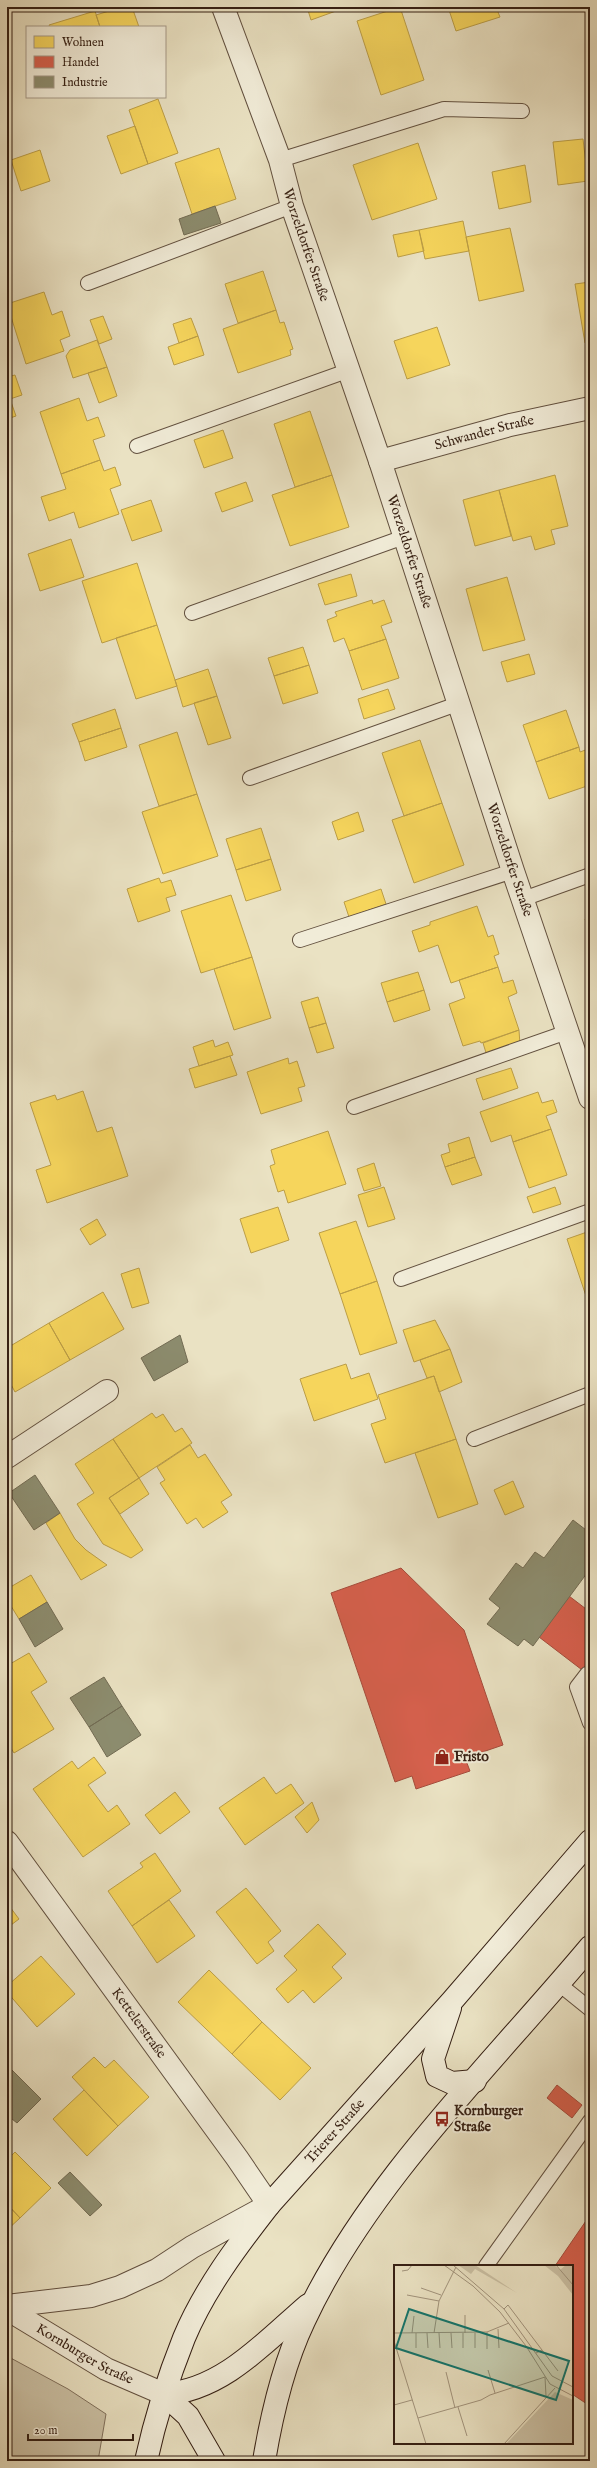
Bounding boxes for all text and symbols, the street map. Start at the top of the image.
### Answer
legend [26,26,166,98]
text: Wohnen [62,35,105,50]
text: Handel [62,55,100,70]
text: Industrie [62,75,108,90]
street label: Worzeldorfer Straße [279,186,333,304]
street label: Schwander Straße [432,411,536,454]
street label: Worzeldorfer Straße [383,493,436,612]
street label: Worzeldorfer Straße [483,801,537,920]
shop icon: Fristo [433,1748,451,1766]
place label: Fristo [454,1748,489,1766]
street label: Kettelerstraße [107,1984,171,2062]
street label: Trierer Straße [301,2095,369,2168]
place label: Kornburger Straße [454,2102,524,2136]
bus stop icon: Kornburger Straße [433,2110,451,2128]
inset map [394,2265,573,2444]
street label: Kornburger Straße [33,2320,137,2389]
scale bar [28,2416,133,2442]
text: 20 m [34,2423,57,2438]

